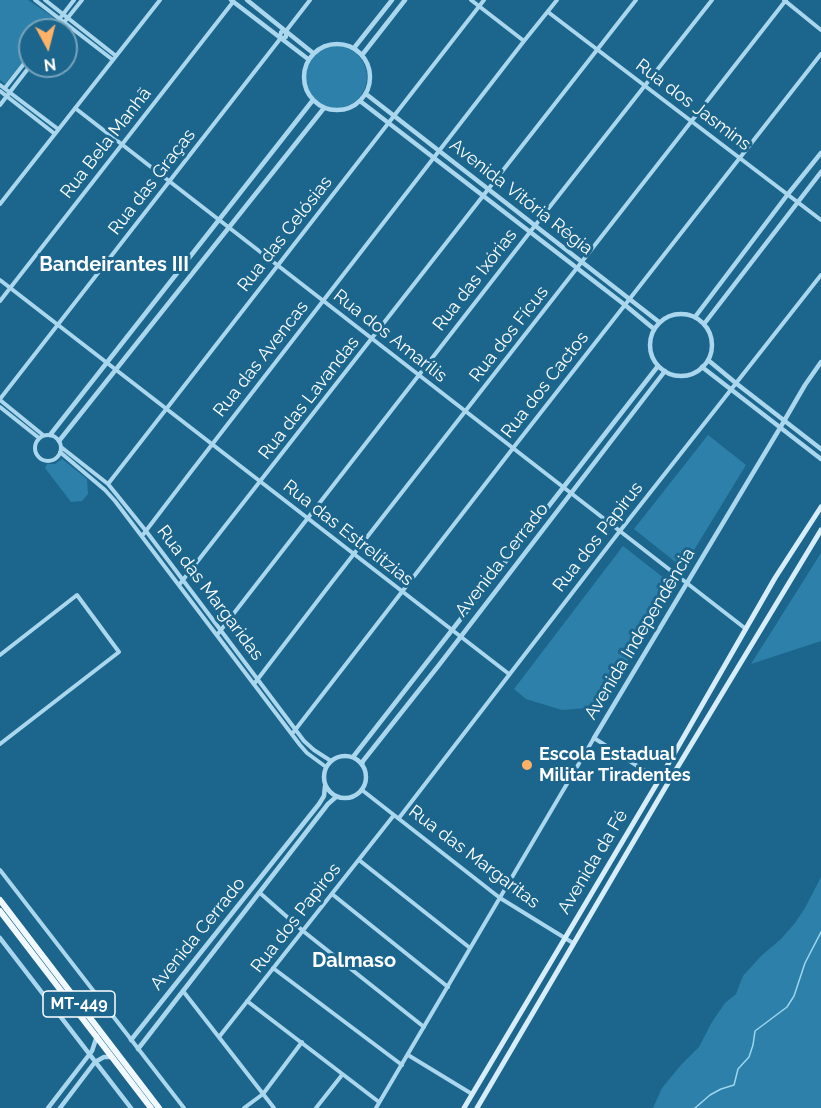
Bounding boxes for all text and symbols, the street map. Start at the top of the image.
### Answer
north arrow [18,18,78,78]
text: N [43,54,57,75]
street label: Rua dos Jasmins [631,55,755,155]
street label: Rua Bela Manhã [56,83,156,203]
street label: Rua das Graças [104,125,200,239]
street label: Avenida Vitória Régia [445,134,597,260]
street label: Rua das Celósias [233,172,337,296]
street label: Rua das Ixórias [428,225,522,335]
district label: Bandeirantes III [39,253,189,277]
street label: Rua dos Fícus [465,282,553,386]
street label: Rua dos Amarílis [329,285,451,387]
street label: Rua das Avencas [209,297,313,421]
street label: Rua dos Cactos [497,327,593,443]
street label: Rua das Lavandas [254,332,364,464]
street label: Rua das Estrelítzias [279,475,417,591]
street label: Rua dos Papirus [548,478,648,596]
street label: Avenida Cerrado [451,499,553,621]
street label: Rua das Margaridas [152,521,268,665]
street label: Avenida Independência [580,544,700,724]
place label: Escola Estadual Militar Tiradentes [539,744,691,786]
marker: Escola Estadual Militar Tiradentes [520,758,534,772]
street label: Rua das Margaritas [404,801,544,913]
street label: Avenida da Fé [553,806,633,918]
street label: Rua dos Papiros [246,859,346,977]
street label: Avenida Cerrado [146,873,250,995]
district label: Dalmaso [312,949,396,973]
road number: MT-449 [43,991,115,1017]

